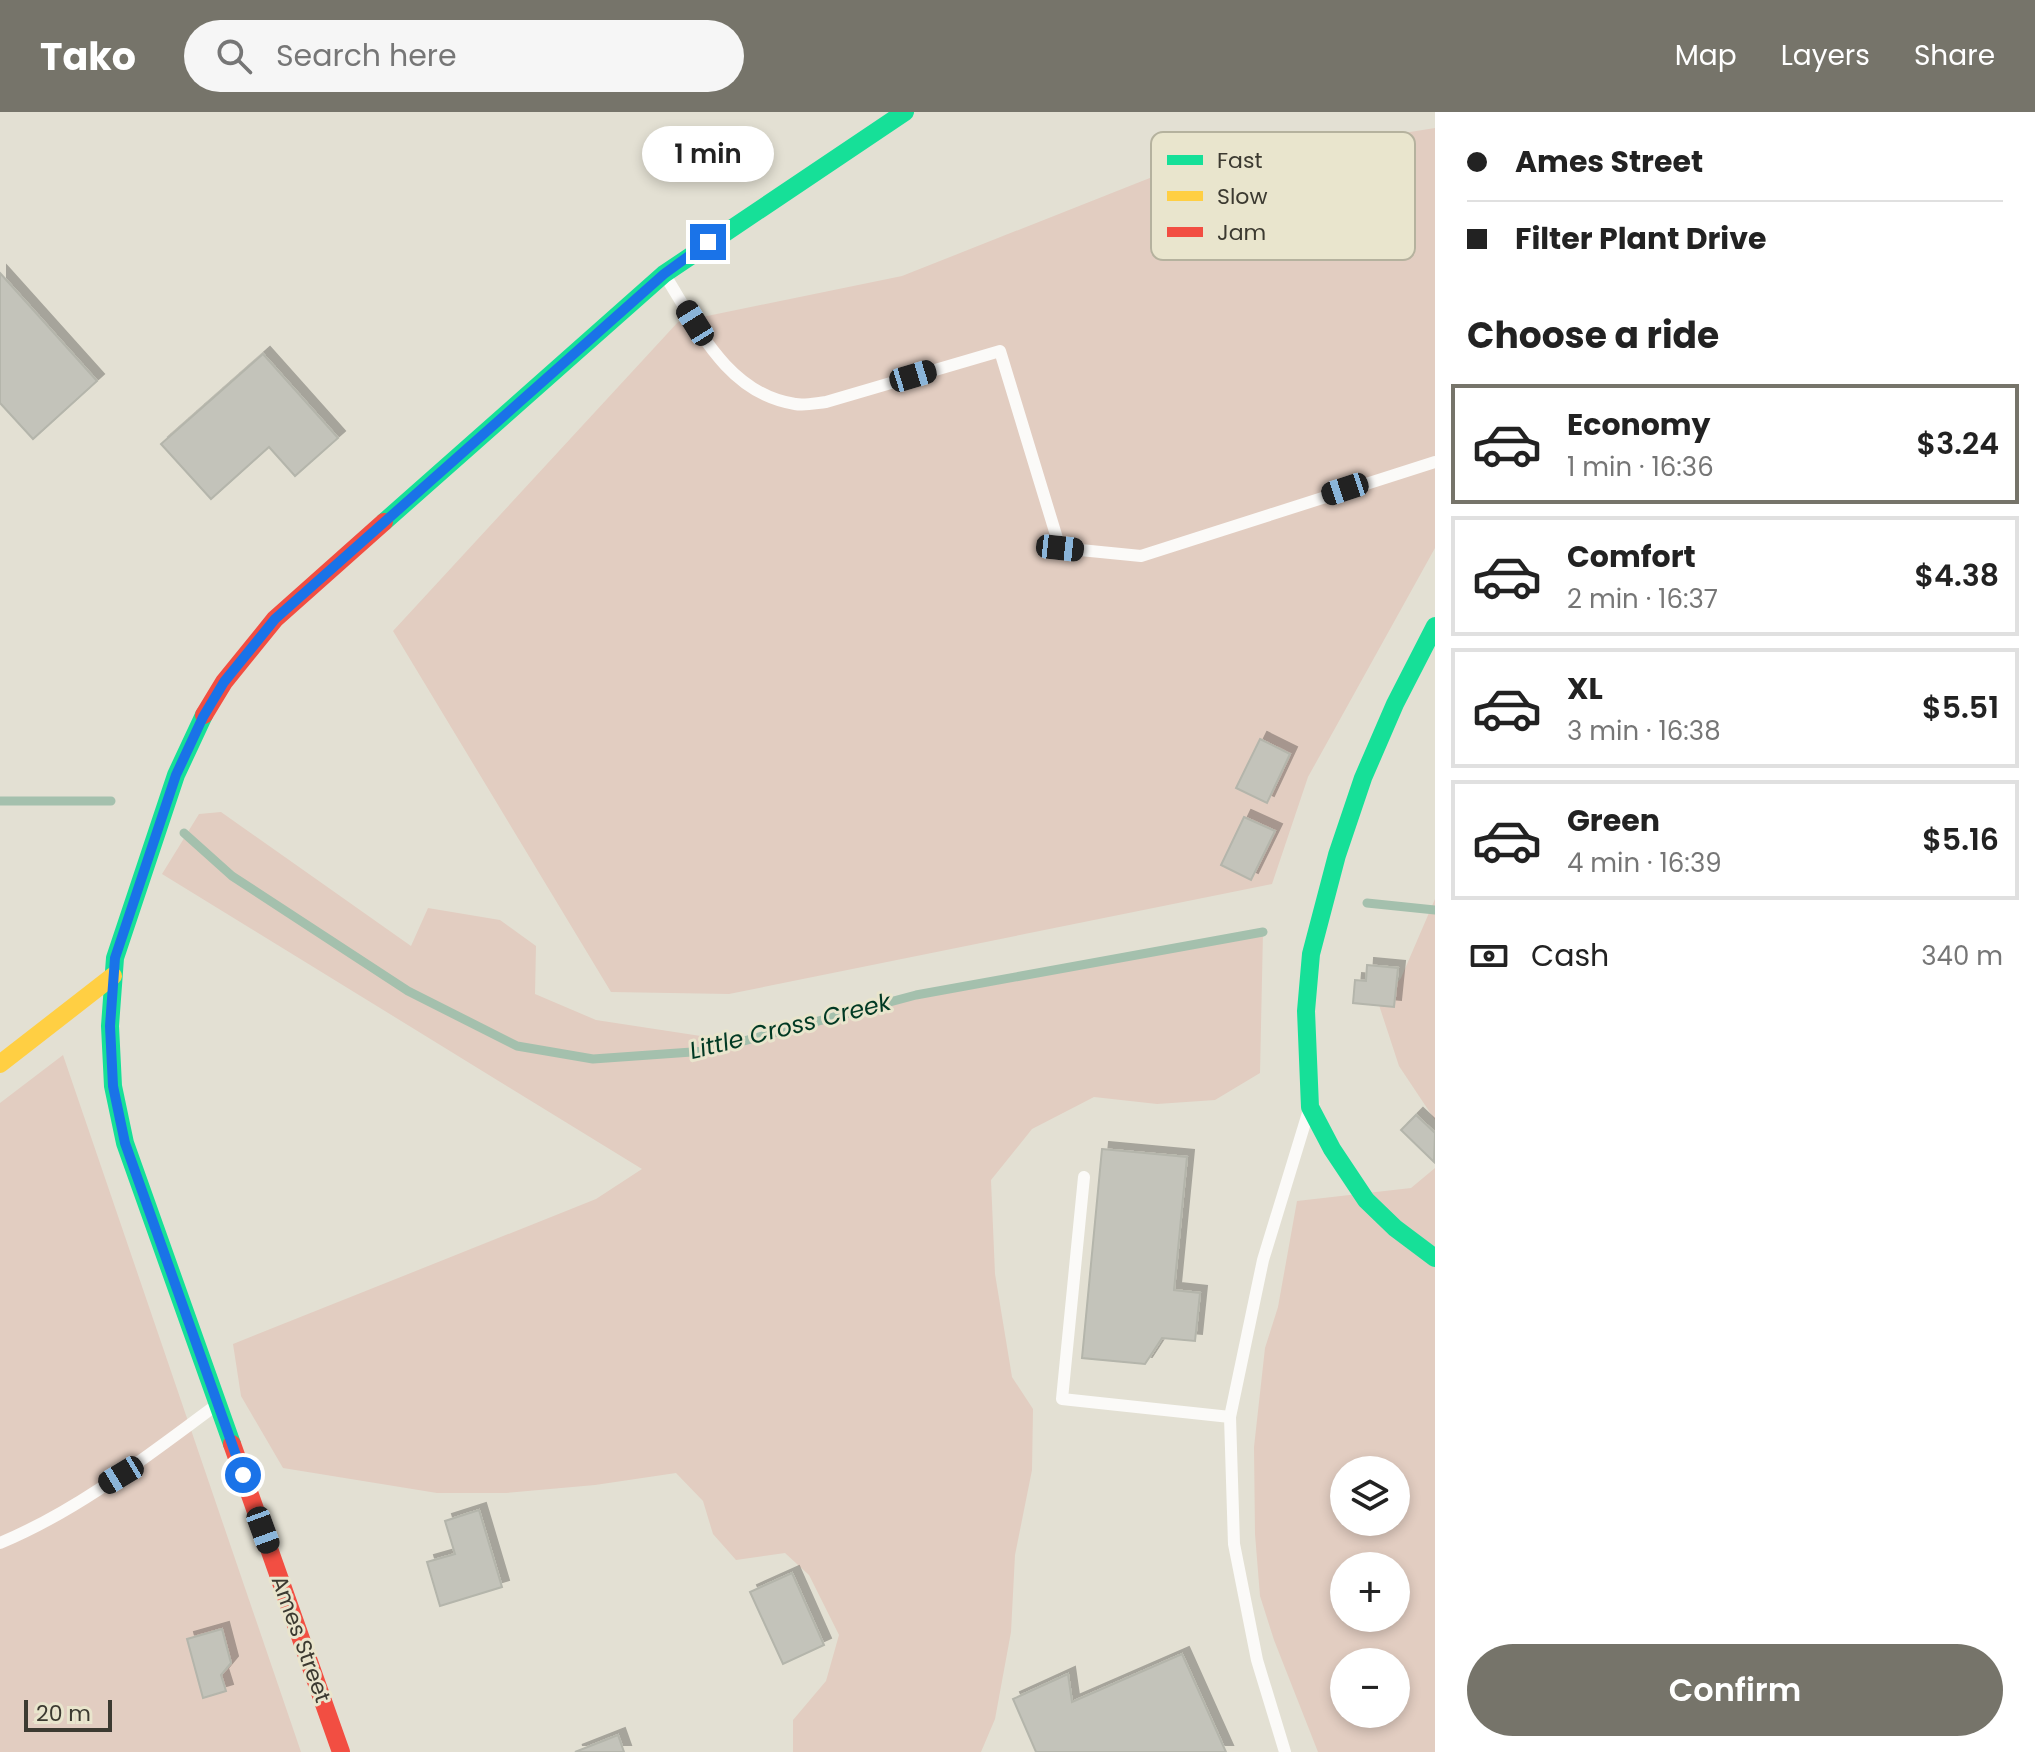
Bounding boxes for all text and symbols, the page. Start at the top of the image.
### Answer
search box [184,20,744,92]
text: Tako [40,30,136,83]
icon: search [212,34,256,78]
text: Search here [276,34,457,77]
text: Map [1675,36,1737,75]
text: Layers [1781,36,1870,75]
text: Share [1914,36,1995,75]
callout: 1 min [642,126,774,182]
legend [1151,132,1415,260]
text: 1 min [674,136,742,172]
text: Ames Street [1515,140,1703,183]
text: Fast [1217,145,1262,176]
text: Slow [1217,181,1267,212]
text: Jam [1217,217,1266,248]
text: Filter Plant Drive [1515,217,1766,260]
route end [690,224,726,260]
car [672,296,718,350]
text: Choose a ride [1467,310,1719,361]
car [887,358,939,394]
text: Economy [1567,403,1711,446]
icon: car [1471,408,1543,480]
text: $3.24 [1917,422,1999,465]
text: 1 min · 16:36 [1567,449,1714,485]
car [1318,470,1372,508]
car [1035,534,1085,562]
text: Comfort [1567,535,1696,578]
icon: car [1471,540,1543,612]
text: $4.38 [1914,554,1999,597]
text: 2 min · 16:37 [1567,581,1718,617]
text: XL [1567,667,1603,710]
icon: car [1471,672,1543,744]
text: $5.51 [1922,686,1999,729]
text: 3 min · 16:38 [1567,713,1721,749]
text: Green [1567,799,1660,842]
icon: car [1471,804,1543,876]
text: $5.16 [1922,818,1999,861]
text: 4 min · 16:39 [1567,845,1722,881]
icon: cash [1467,934,1511,978]
text: Cash [1531,934,1609,977]
text: 340 m [1921,938,2003,974]
water label: Little Cross Creek [686,985,896,1067]
car [94,1452,148,1498]
map controls [1330,1456,1410,1728]
button: layers [1330,1456,1410,1536]
route start [225,1457,261,1493]
car [244,1503,282,1557]
button: + [1330,1552,1410,1632]
street label: Ames Street [264,1571,338,1707]
button: Confirm [1467,1644,2003,1736]
button: − [1330,1648,1410,1728]
scale bar [24,1696,112,1732]
text: 20 m [36,1698,91,1729]

